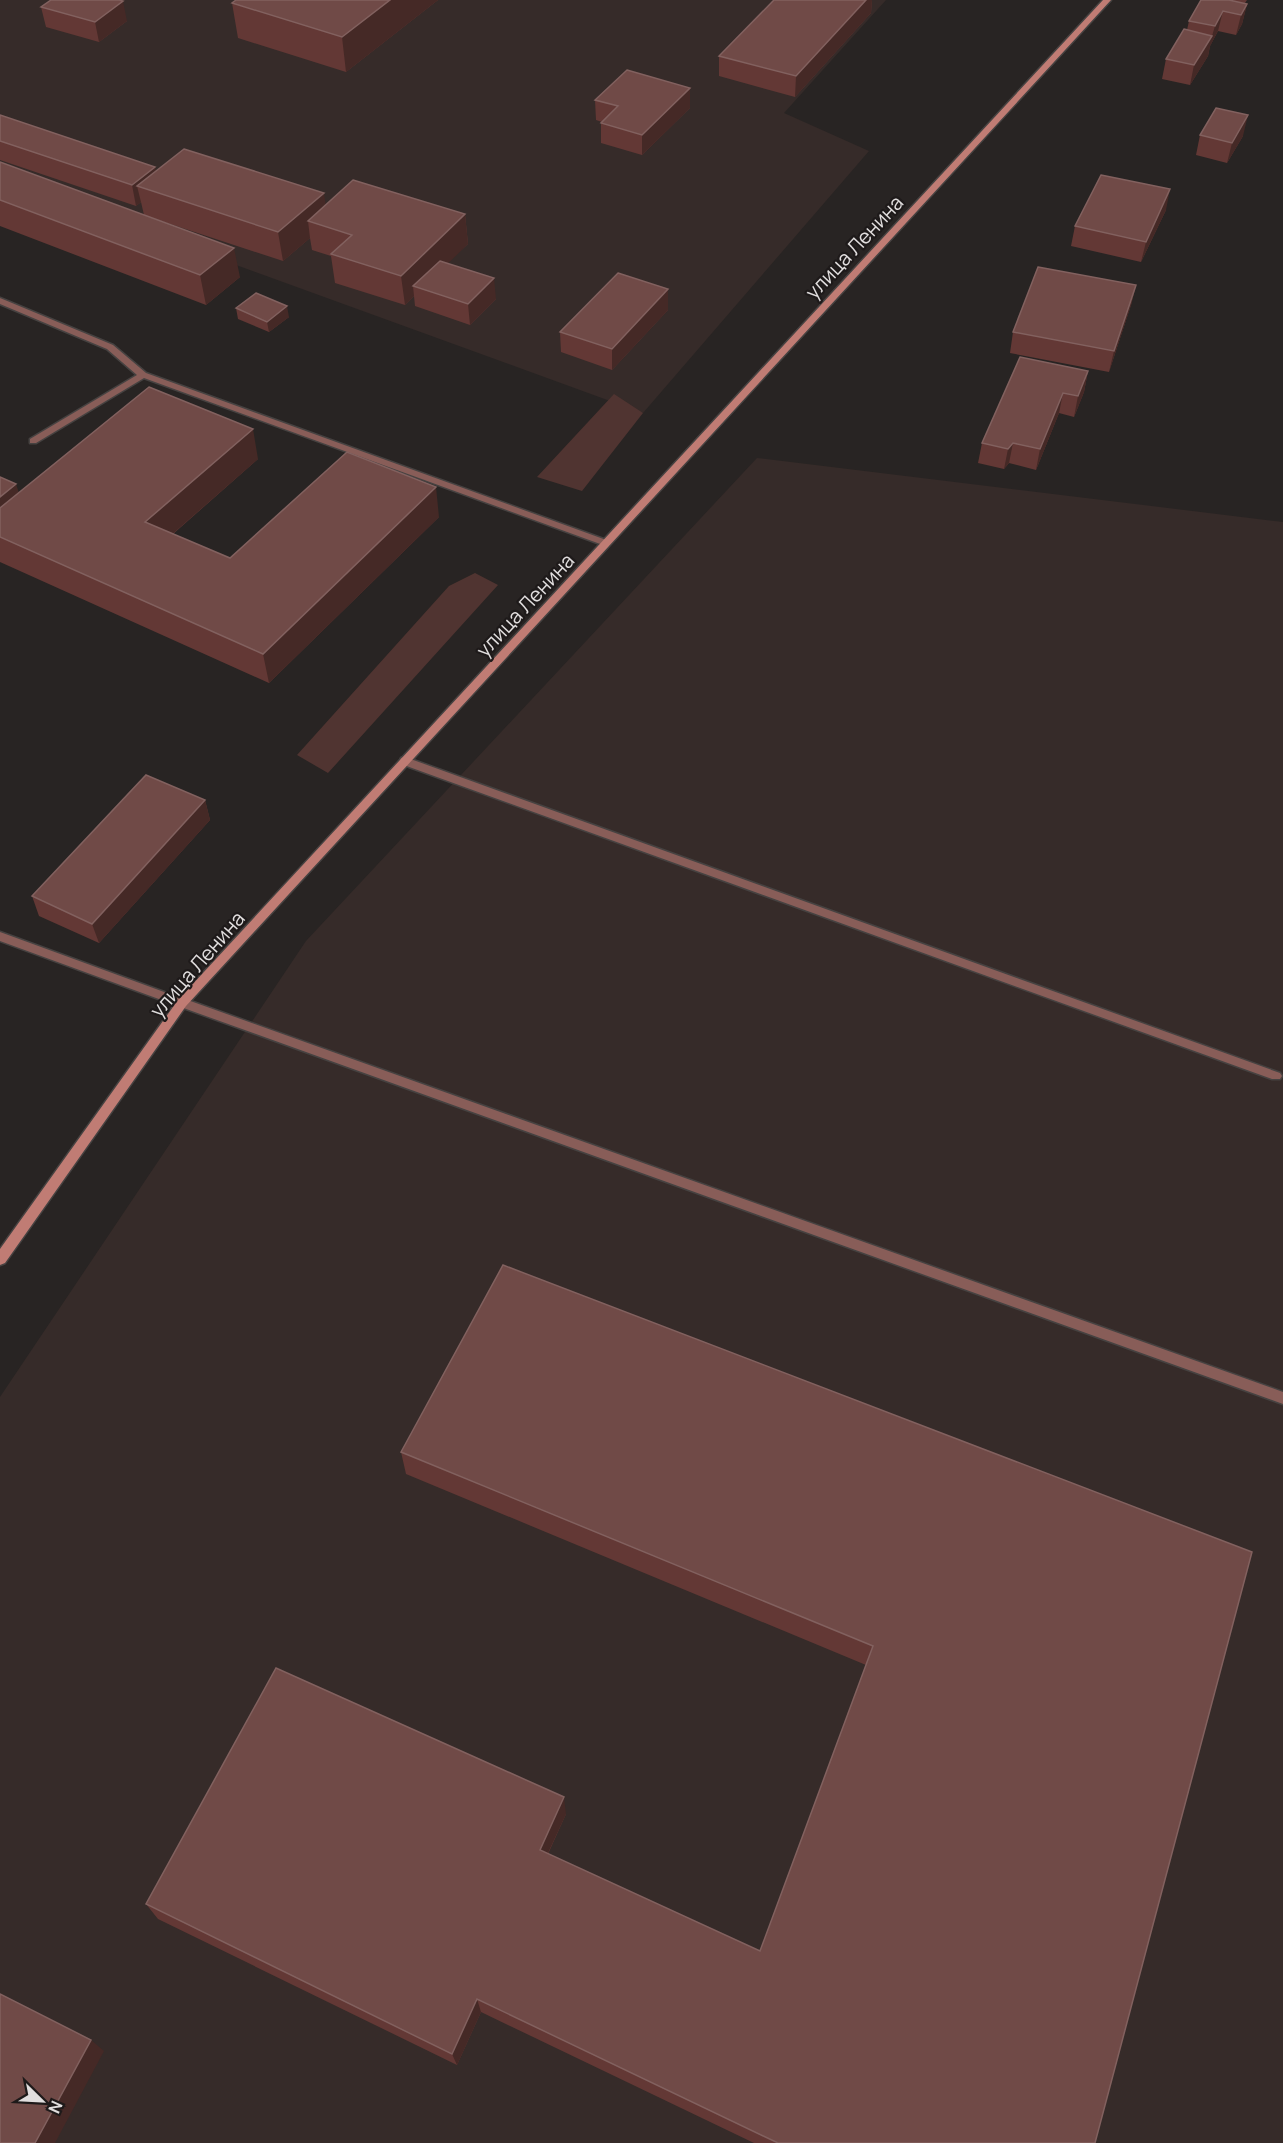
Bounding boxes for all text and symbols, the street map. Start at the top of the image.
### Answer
street label: улица Ленина [799,189,909,305]
street label: улица Ленина [470,547,580,663]
street label: улица Ленина [143,905,251,1023]
north arrow [12,2071,72,2131]
text: N [43,2097,68,2117]

